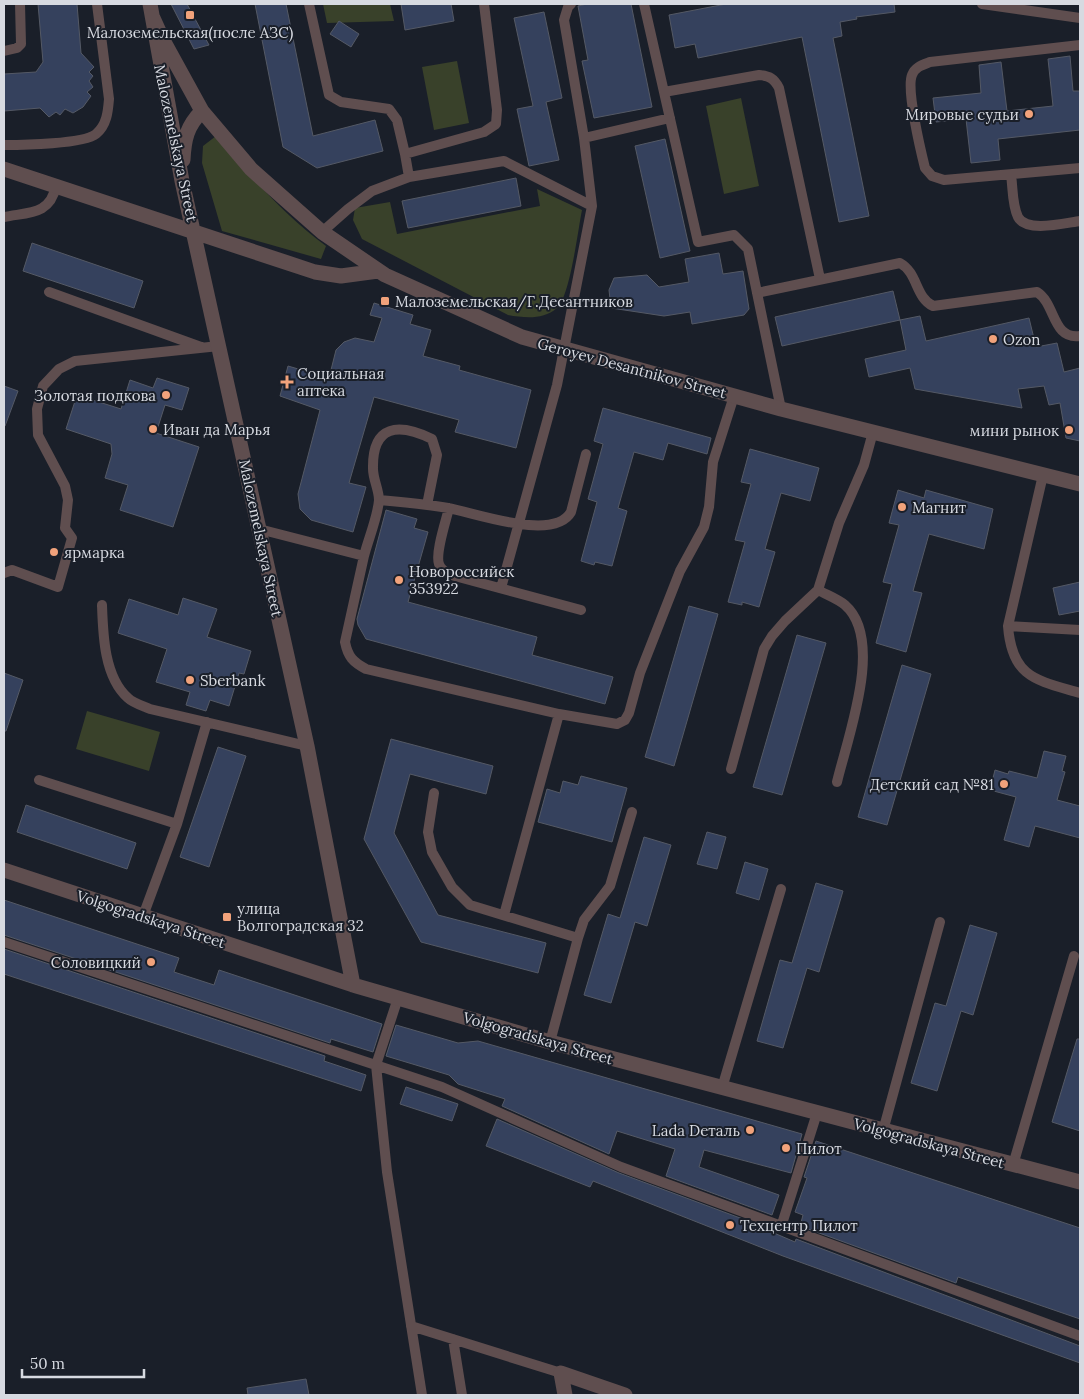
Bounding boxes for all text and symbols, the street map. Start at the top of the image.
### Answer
marker: Малоземельская(после АЗС) [184,9,196,21]
place label: Малоземельская(после АЗС) [87,23,294,43]
street label: Malozemelskaya Street [150,63,202,224]
place label: Мировые судьи [905,105,1019,124]
marker: Мировые судьи [1023,108,1035,120]
place label: Малоземельская/Г.Десантников [395,292,633,312]
marker: Малоземельская/Г.Десантников [379,295,391,307]
place label: Ozon [1003,330,1040,349]
marker: Ozon [987,333,999,345]
street label: Geroyev Desantnikov Street [535,334,729,402]
place label: Социальная аптека [297,364,384,400]
marker: Социальная аптека [281,376,293,388]
place label: Золотая подкова [34,386,156,405]
marker: Золотая подкова [160,389,172,401]
place label: Иван да Марья [163,420,270,439]
place label: мини рынок [970,421,1059,440]
marker: Иван да Марья [147,423,159,435]
marker: мини рынок [1063,424,1075,436]
street label: Malozemelskaya Street [235,458,287,619]
place label: Магнит [912,498,967,517]
marker: Магнит [896,501,908,513]
place label: ярмарка [64,543,125,562]
marker: ярмарка [48,546,60,558]
place label: Новороссийск 353922 [409,562,514,598]
marker: Новороссийск 353922 [393,574,405,586]
place label: Sberbank [200,671,265,690]
marker: Sberbank [184,674,196,686]
place label: Детский сад №81 [870,775,994,794]
marker: Детский сад №81 [998,778,1010,790]
street label: Volgogradskaya Street [73,886,228,952]
place label: улица Волгоградская 32 [237,899,364,935]
marker: улица Волгоградская 32 [221,911,233,923]
place label: Соловицкий [51,953,141,972]
marker: Соловицкий [145,956,157,968]
street label: Volgogradskaya Street [460,1007,615,1069]
street label: Volgogradskaya Street [851,1113,1007,1172]
place label: Lada Dеталь [652,1121,740,1140]
marker: Lada Dеталь [744,1124,756,1136]
place label: Пилот [796,1139,842,1158]
marker: Пилот [780,1142,792,1154]
place label: Техцентр Пилот [740,1216,858,1235]
marker: Техцентр Пилот [724,1219,736,1231]
scale bar [22,1346,145,1378]
text: 50 m [30,1354,65,1373]

